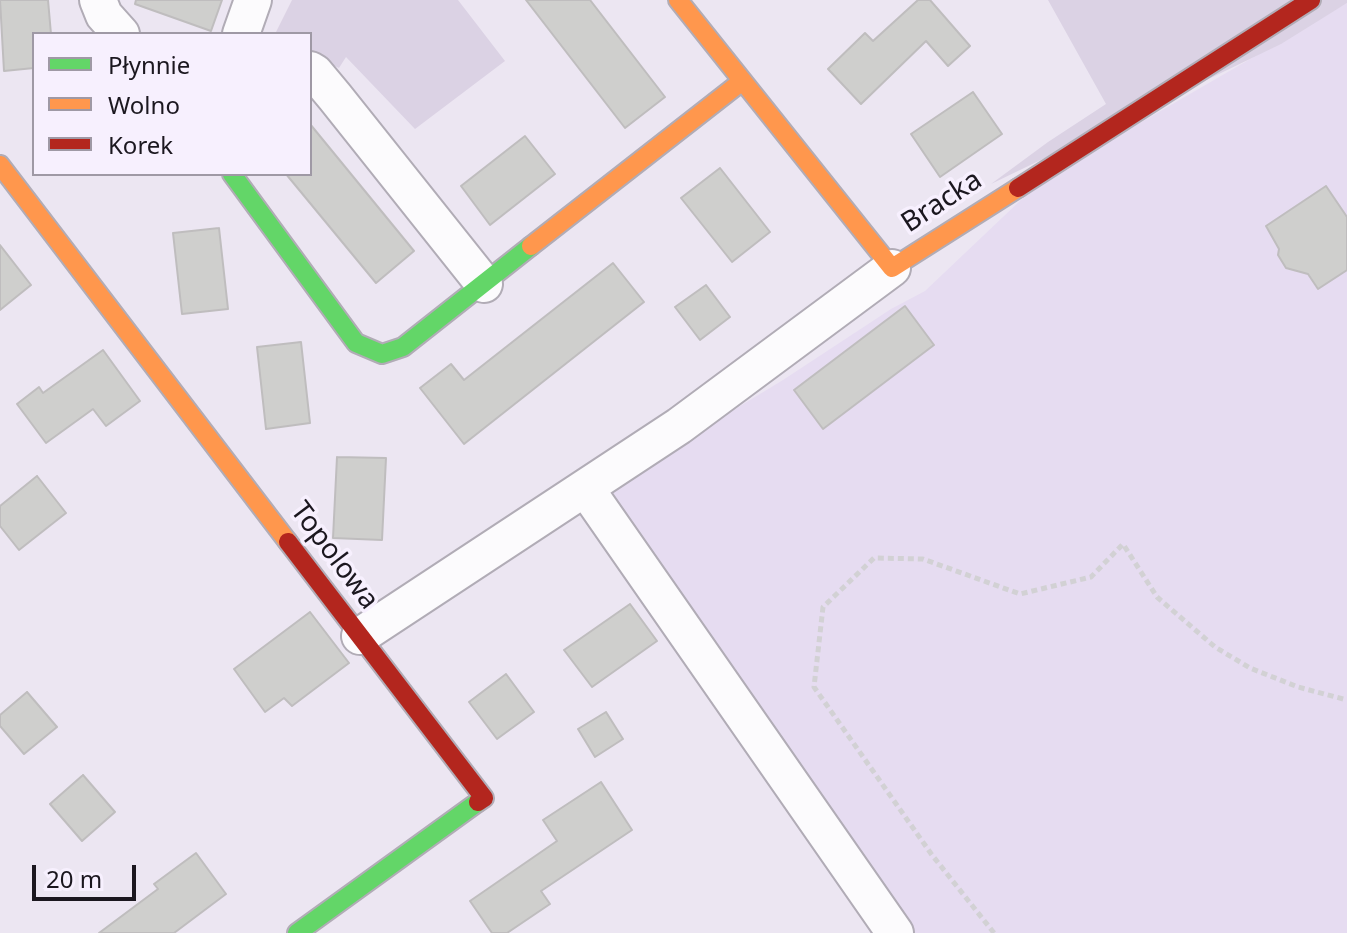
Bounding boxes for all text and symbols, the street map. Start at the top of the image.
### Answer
legend [32,32,312,176]
text: Płynnie [108,48,190,81]
text: Wolno [108,88,180,121]
text: Korek [108,128,173,161]
street label: Bracka [896,164,988,240]
street label: Topolowa [283,496,385,616]
scale bar [36,849,140,899]
text: 20 m [46,862,102,895]

